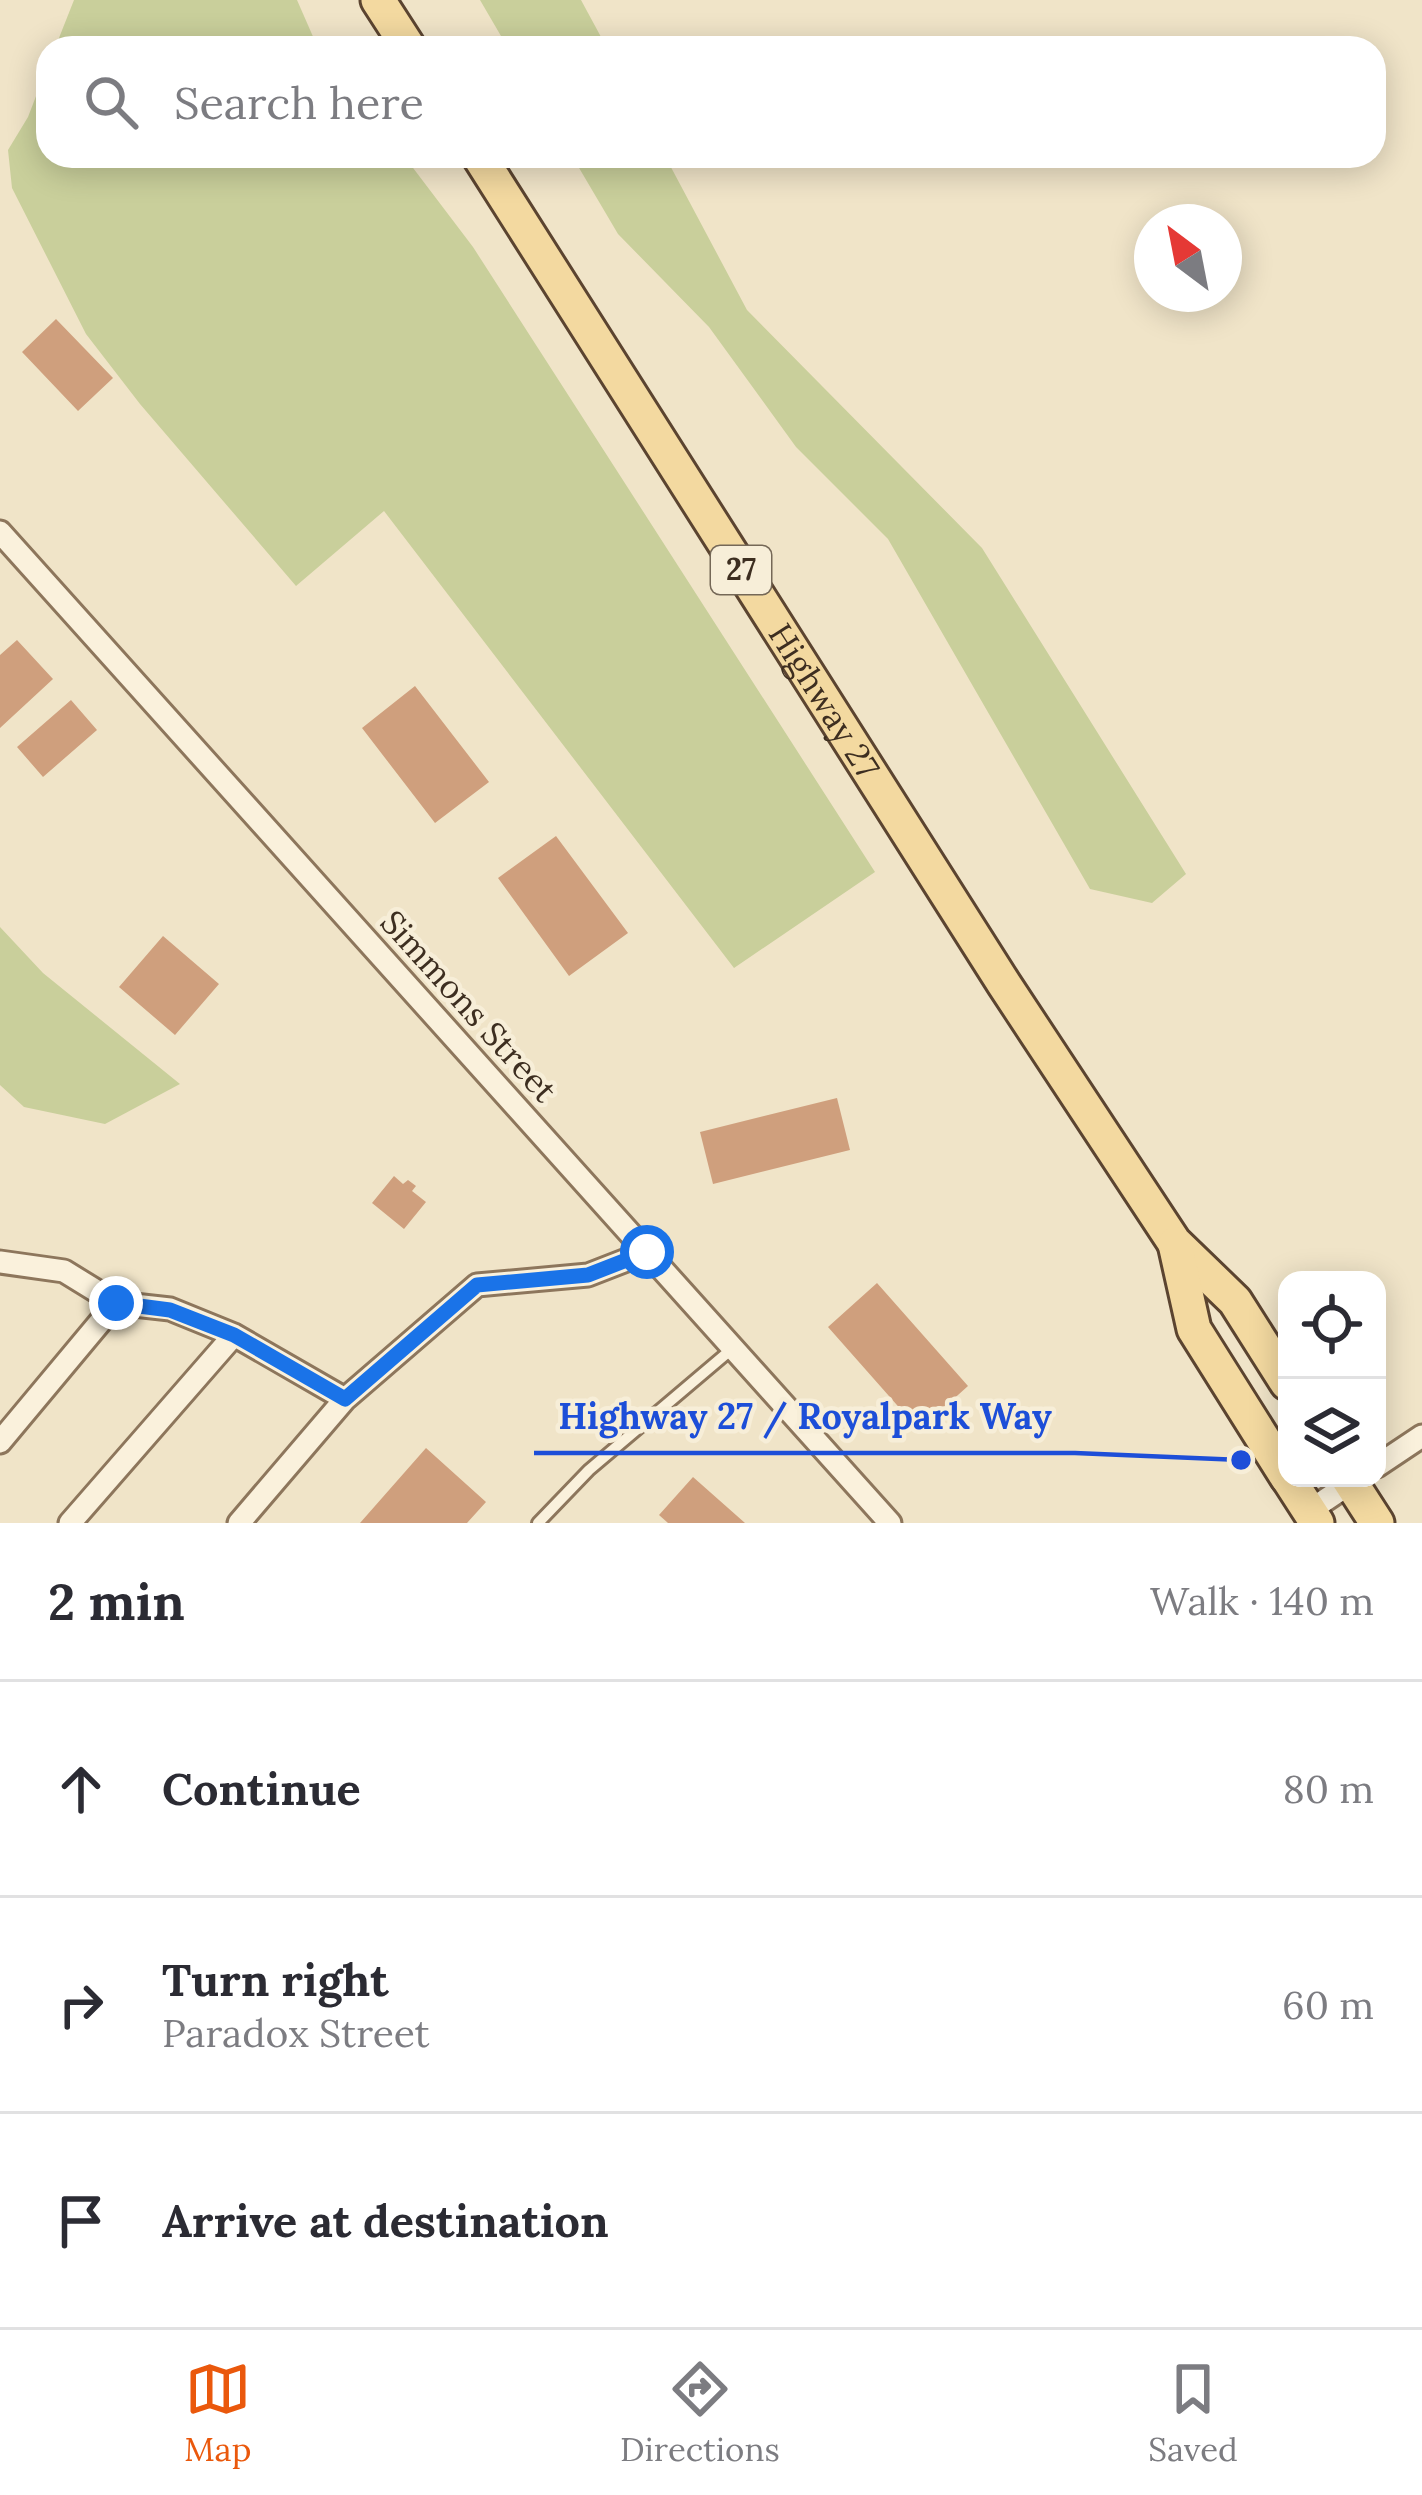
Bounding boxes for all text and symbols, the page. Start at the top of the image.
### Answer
search box [36,36,1386,168]
icon: search [78,69,144,135]
text: Search here [174,74,424,131]
north arrow [1134,204,1242,312]
road number: 27 [711,546,771,594]
street label: Highway 27 [760,615,889,786]
street label: Simmons Street [372,901,566,1111]
route start [620,1225,674,1279]
map controls [1278,1271,1386,1487]
button: locate [1278,1271,1386,1379]
route end [89,1276,143,1330]
button: layers [1278,1379,1386,1487]
callout: Highway 27 / Royalpark Way [534,1381,1075,1453]
text: Highway 27 / Royalpark Way [558,1393,1052,1439]
text: 2 min [48,1569,185,1634]
text: Walk · 140 m [1150,1576,1374,1626]
icon: ahead [48,1756,114,1822]
text: Continue [162,1760,361,1817]
text: 80 m [1283,1764,1374,1814]
text: Turn right [162,1951,389,2008]
icon: right [48,1972,114,2038]
text: 60 m [1282,1980,1374,2030]
text: Paradox Street [162,2008,430,2058]
icon: arrive [48,2188,114,2254]
text: Arrive at destination [162,2192,609,2249]
tab: Map [184,2356,251,2470]
tab: Directions [620,2356,780,2470]
tab: Saved [1148,2356,1238,2470]

